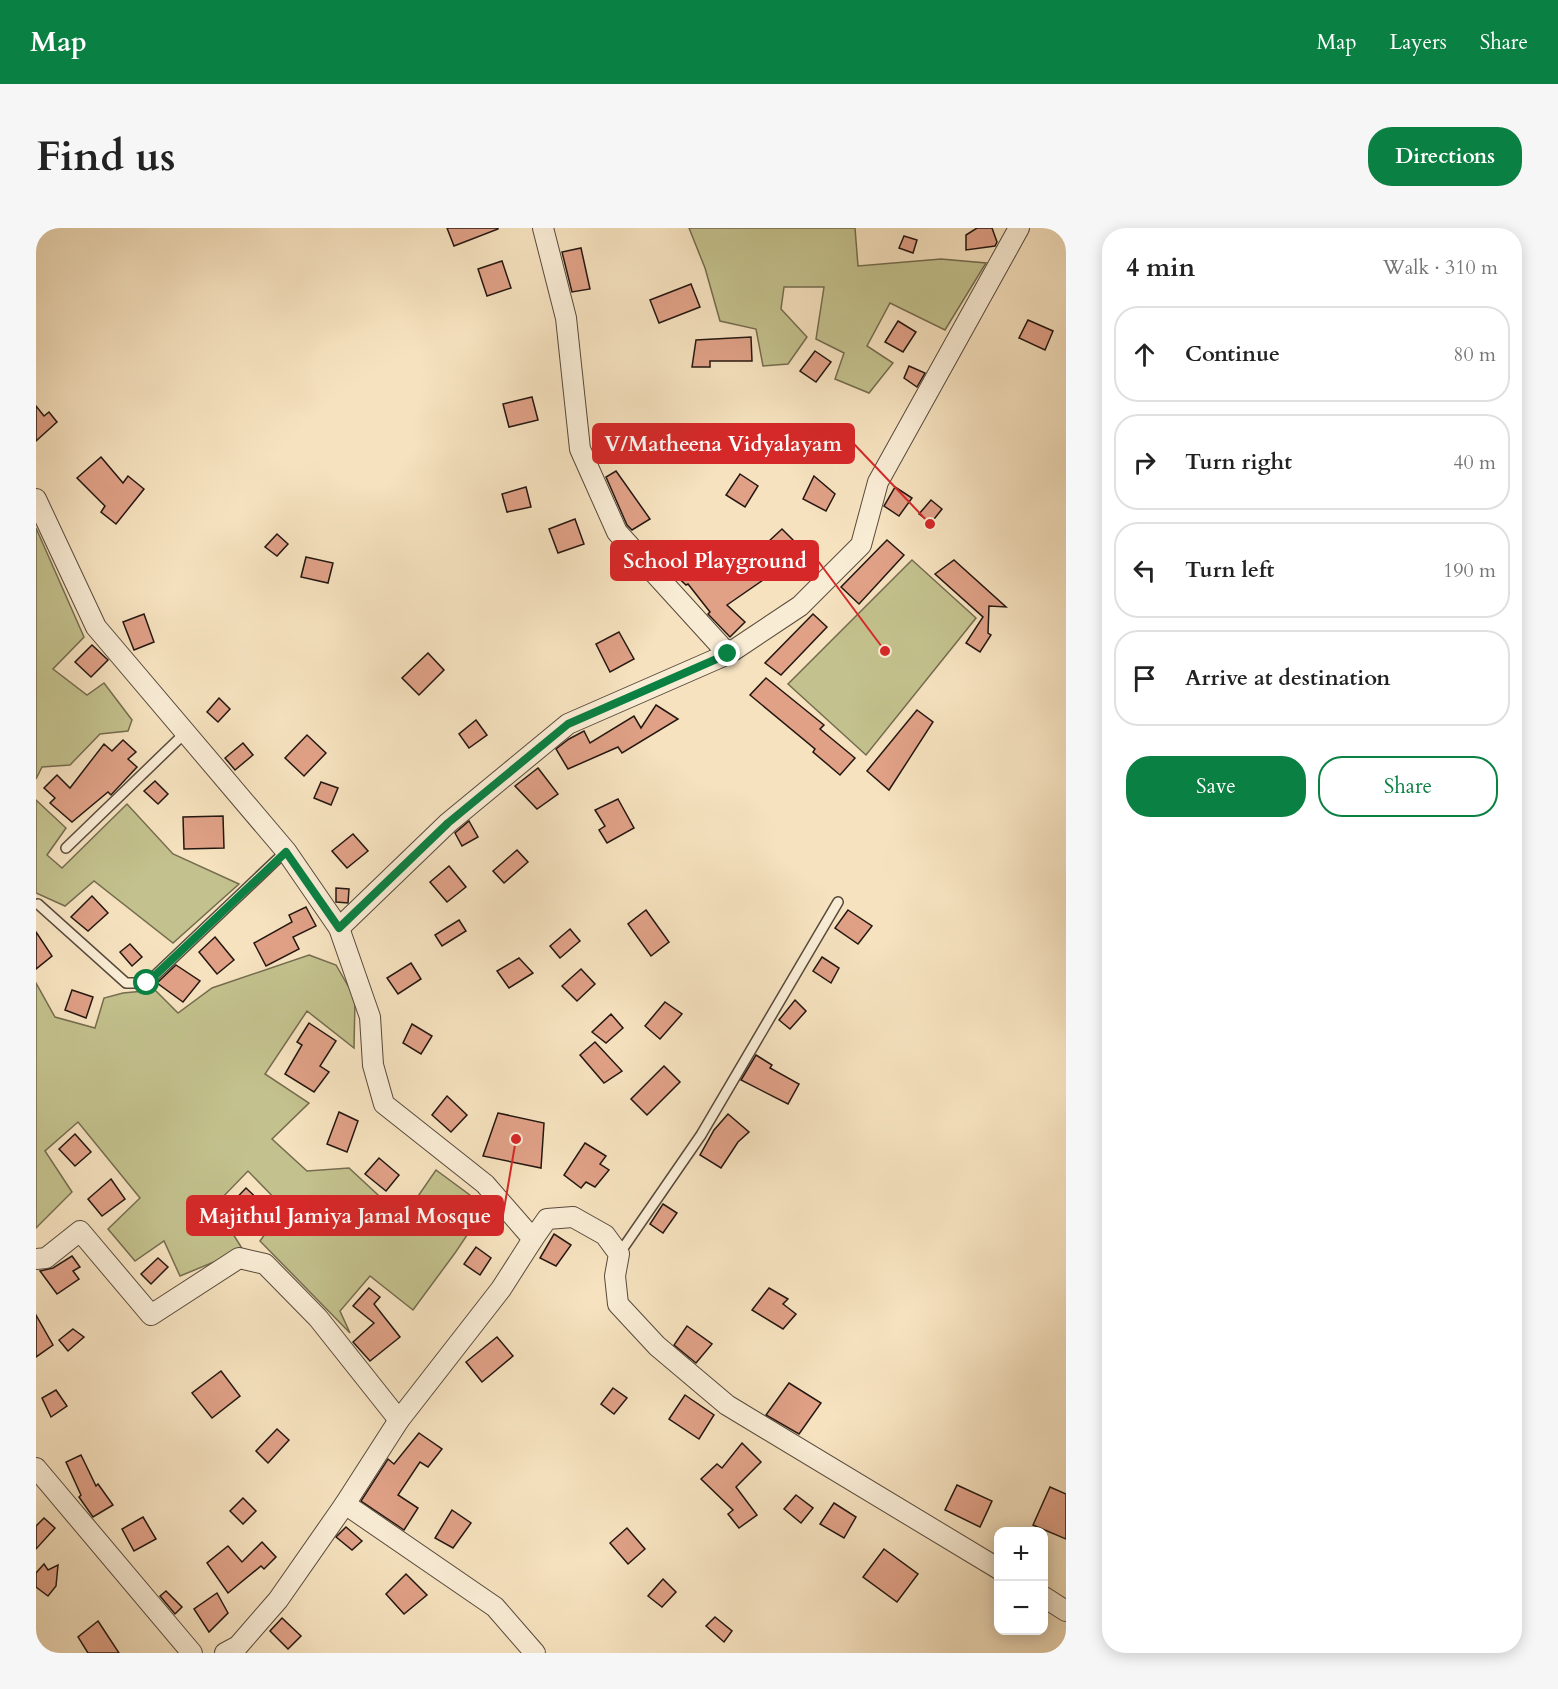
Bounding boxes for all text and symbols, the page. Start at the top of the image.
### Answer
text: Map [30,23,87,61]
text: Map [1317,28,1357,57]
text: Layers [1390,28,1447,57]
text: Share [1480,28,1528,57]
button: Directions [1368,127,1522,186]
text: Find us [36,128,176,185]
text: 4 min [1126,250,1195,285]
text: Walk · 310 m [1383,254,1498,281]
icon: ahead [1128,338,1161,371]
text: Continue [1185,339,1280,369]
text: 80 m [1453,341,1496,368]
callout: V/Matheena Vidyalayam [593,424,854,463]
text: V/Matheena Vidyalayam [604,430,842,459]
icon: right [1128,446,1161,479]
text: Turn right [1185,447,1292,477]
text: 40 m [1453,449,1496,476]
callout: School Playground [611,541,818,580]
text: School Playground [623,547,807,576]
icon: left [1128,554,1161,587]
text: Turn left [1185,555,1274,585]
text: 190 m [1443,557,1496,584]
route end [714,640,740,666]
icon: arrive [1128,662,1161,695]
text: Arrive at destination [1185,663,1390,693]
button: Save [1126,756,1306,817]
button: Share [1318,756,1498,817]
route start [133,969,159,995]
callout: Majithul Jamiya Jamal Mosque [187,1196,503,1235]
text: Majithul Jamiya Jamal Mosque [199,1202,491,1231]
map controls [994,1527,1048,1635]
button: + [994,1527,1048,1581]
button: − [994,1581,1048,1635]

